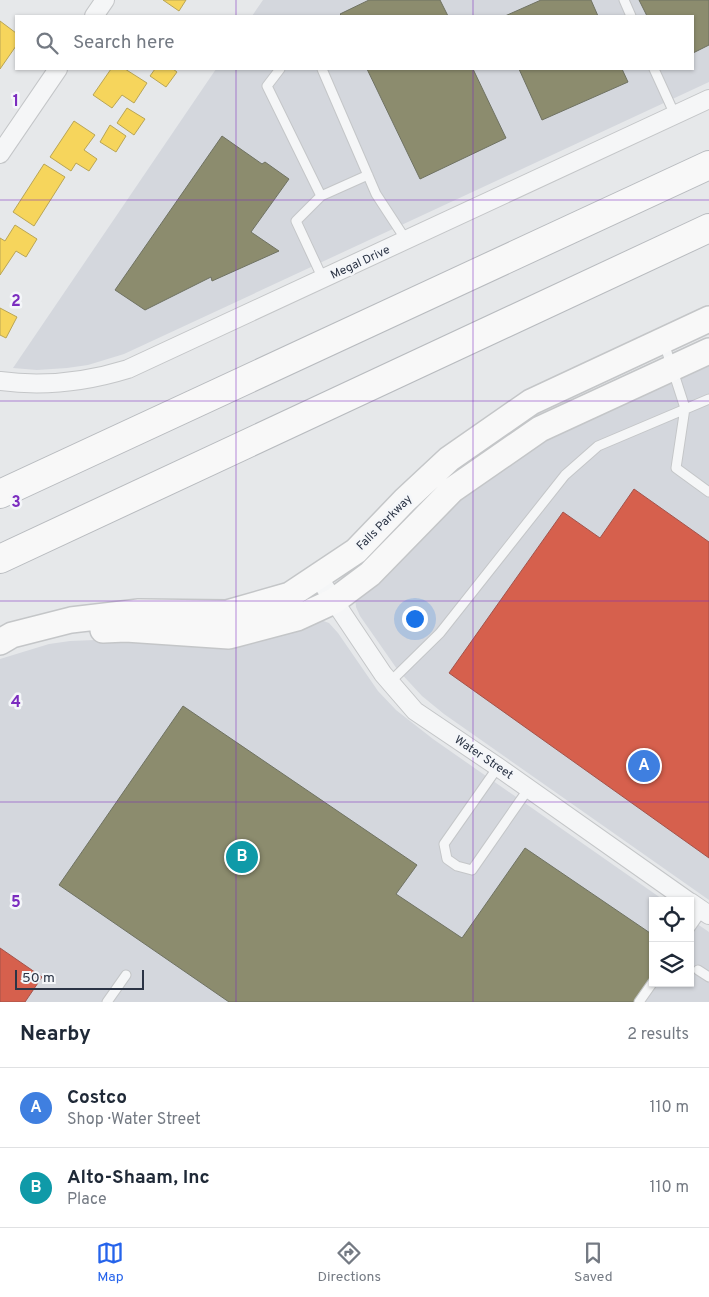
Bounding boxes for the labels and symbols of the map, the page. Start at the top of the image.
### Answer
text: 1 [13,92,19,112]
street label: Megal Drive [328,242,393,284]
text: 2 [11,292,21,312]
street label: Falls Parkway [353,491,416,554]
text: 3 [11,493,21,513]
your location [402,606,428,632]
text: 4 [11,693,21,713]
street label: Water Street [451,732,516,783]
pin: A [628,747,660,785]
pin: B [226,838,258,876]
text: 5 [11,893,21,913]
scale bar [15,967,144,990]

